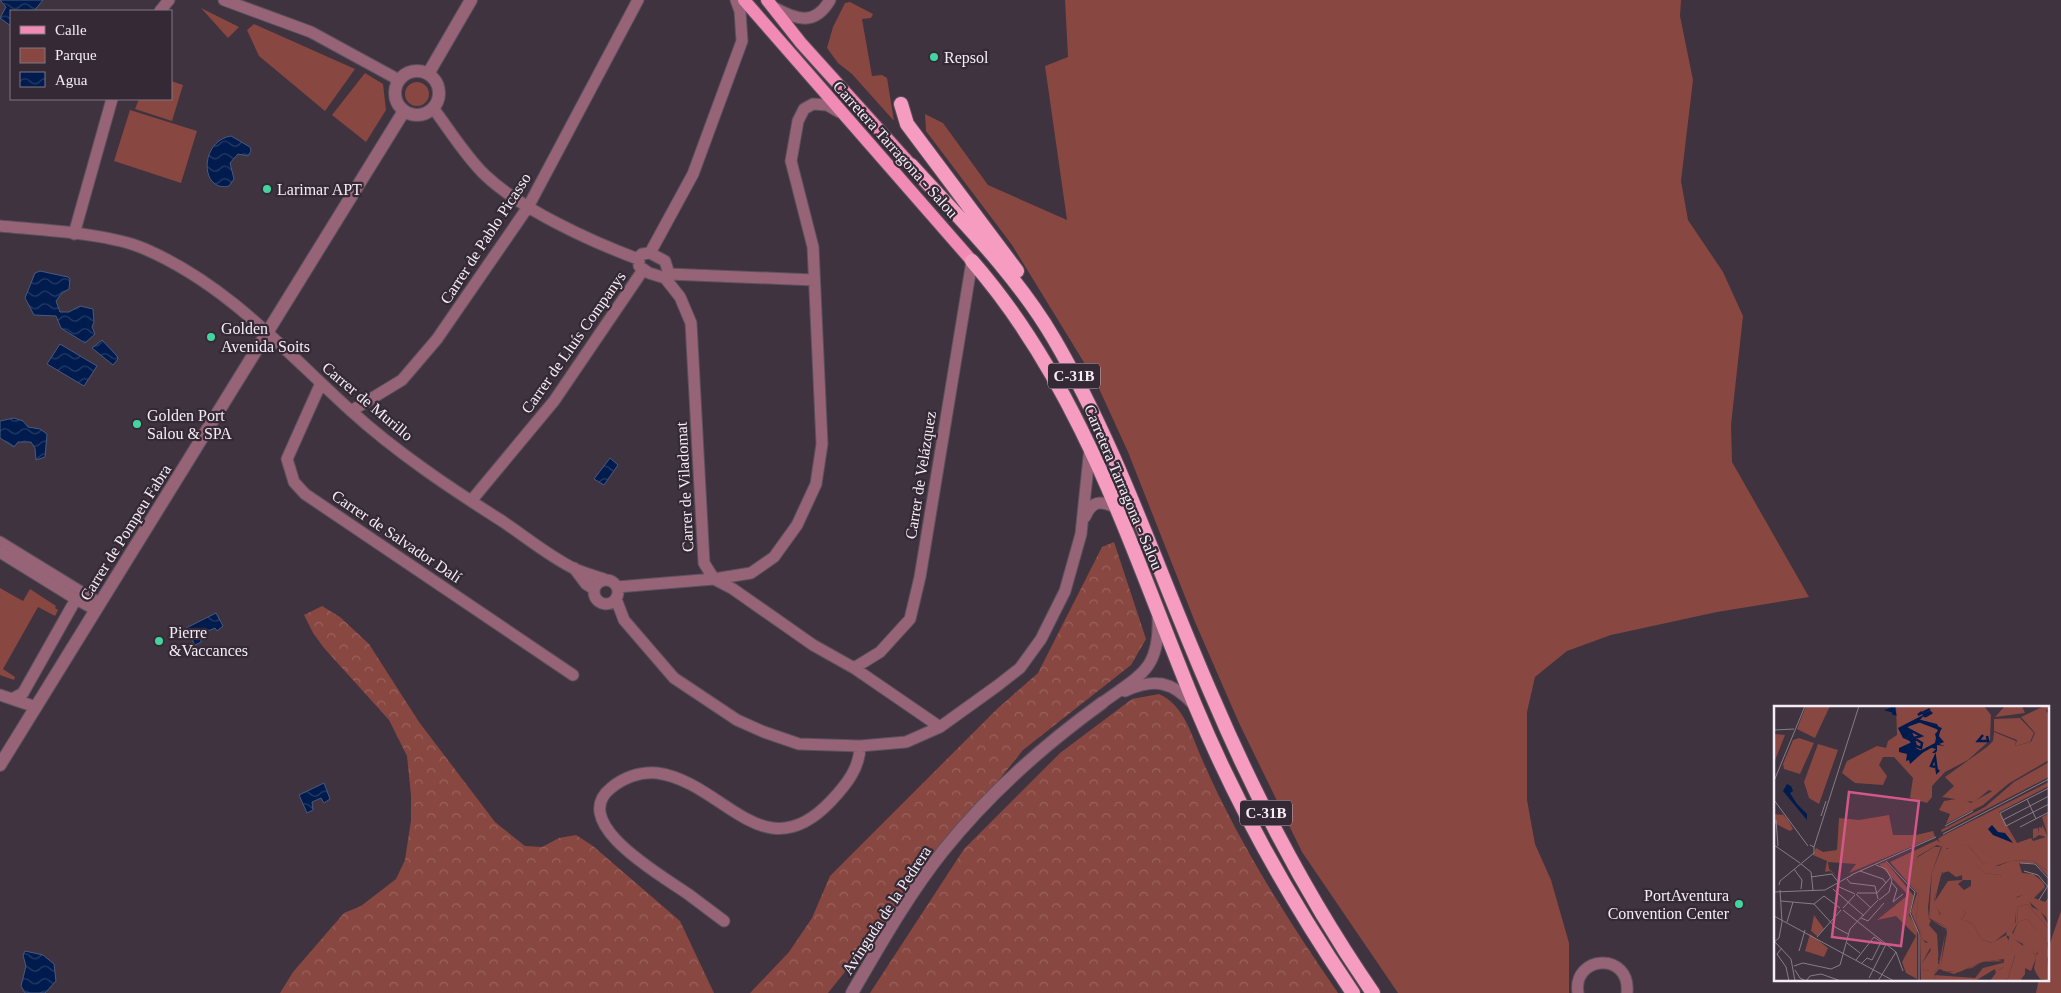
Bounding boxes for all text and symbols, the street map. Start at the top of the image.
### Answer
legend [10,10,172,100]
text: Calle [55,22,87,38]
text: Parque [55,47,97,63]
place label: Repsol [944,49,989,67]
marker: Repsol [928,51,940,63]
text: Agua [55,72,88,88]
street label: Carretera Tarragona - Salou [829,78,961,222]
street label: Carrer de Pablo Picasso [437,170,534,307]
place label: Larimar APT [277,181,362,198]
marker: Larimar APT [261,183,273,195]
street label: Carrer de Lluís Companys [518,268,630,417]
place label: Golden Avenida Soits [221,320,310,355]
marker: Golden Avenida Soits [205,331,217,343]
street label: Carrer de Murillo [319,359,416,444]
road number: C-31B [1048,364,1100,388]
street label: Carretera Tarragona - Salou [1080,402,1166,573]
place label: Golden Port Salou & SPA [147,407,232,442]
street label: Carrer de Velázquez [902,410,940,540]
marker: Golden Port Salou & SPA [131,418,143,430]
street label: Carrer de Viladomat [673,421,696,552]
street label: Carrer de Pompeu Fabra [77,461,175,604]
street label: Carrer de Salvador Dalí [329,487,465,586]
place label: Pierre &Vaccances [169,624,248,659]
marker: Pierre &Vaccances [153,635,165,647]
inset map [1774,706,2048,980]
road number: C-31B [1240,800,1292,826]
street label: Avinguda de la Pedrera [839,843,935,978]
place label: PortAventura Convention Center [1608,887,1730,922]
marker: PortAventura Convention Center [1733,898,1745,910]

